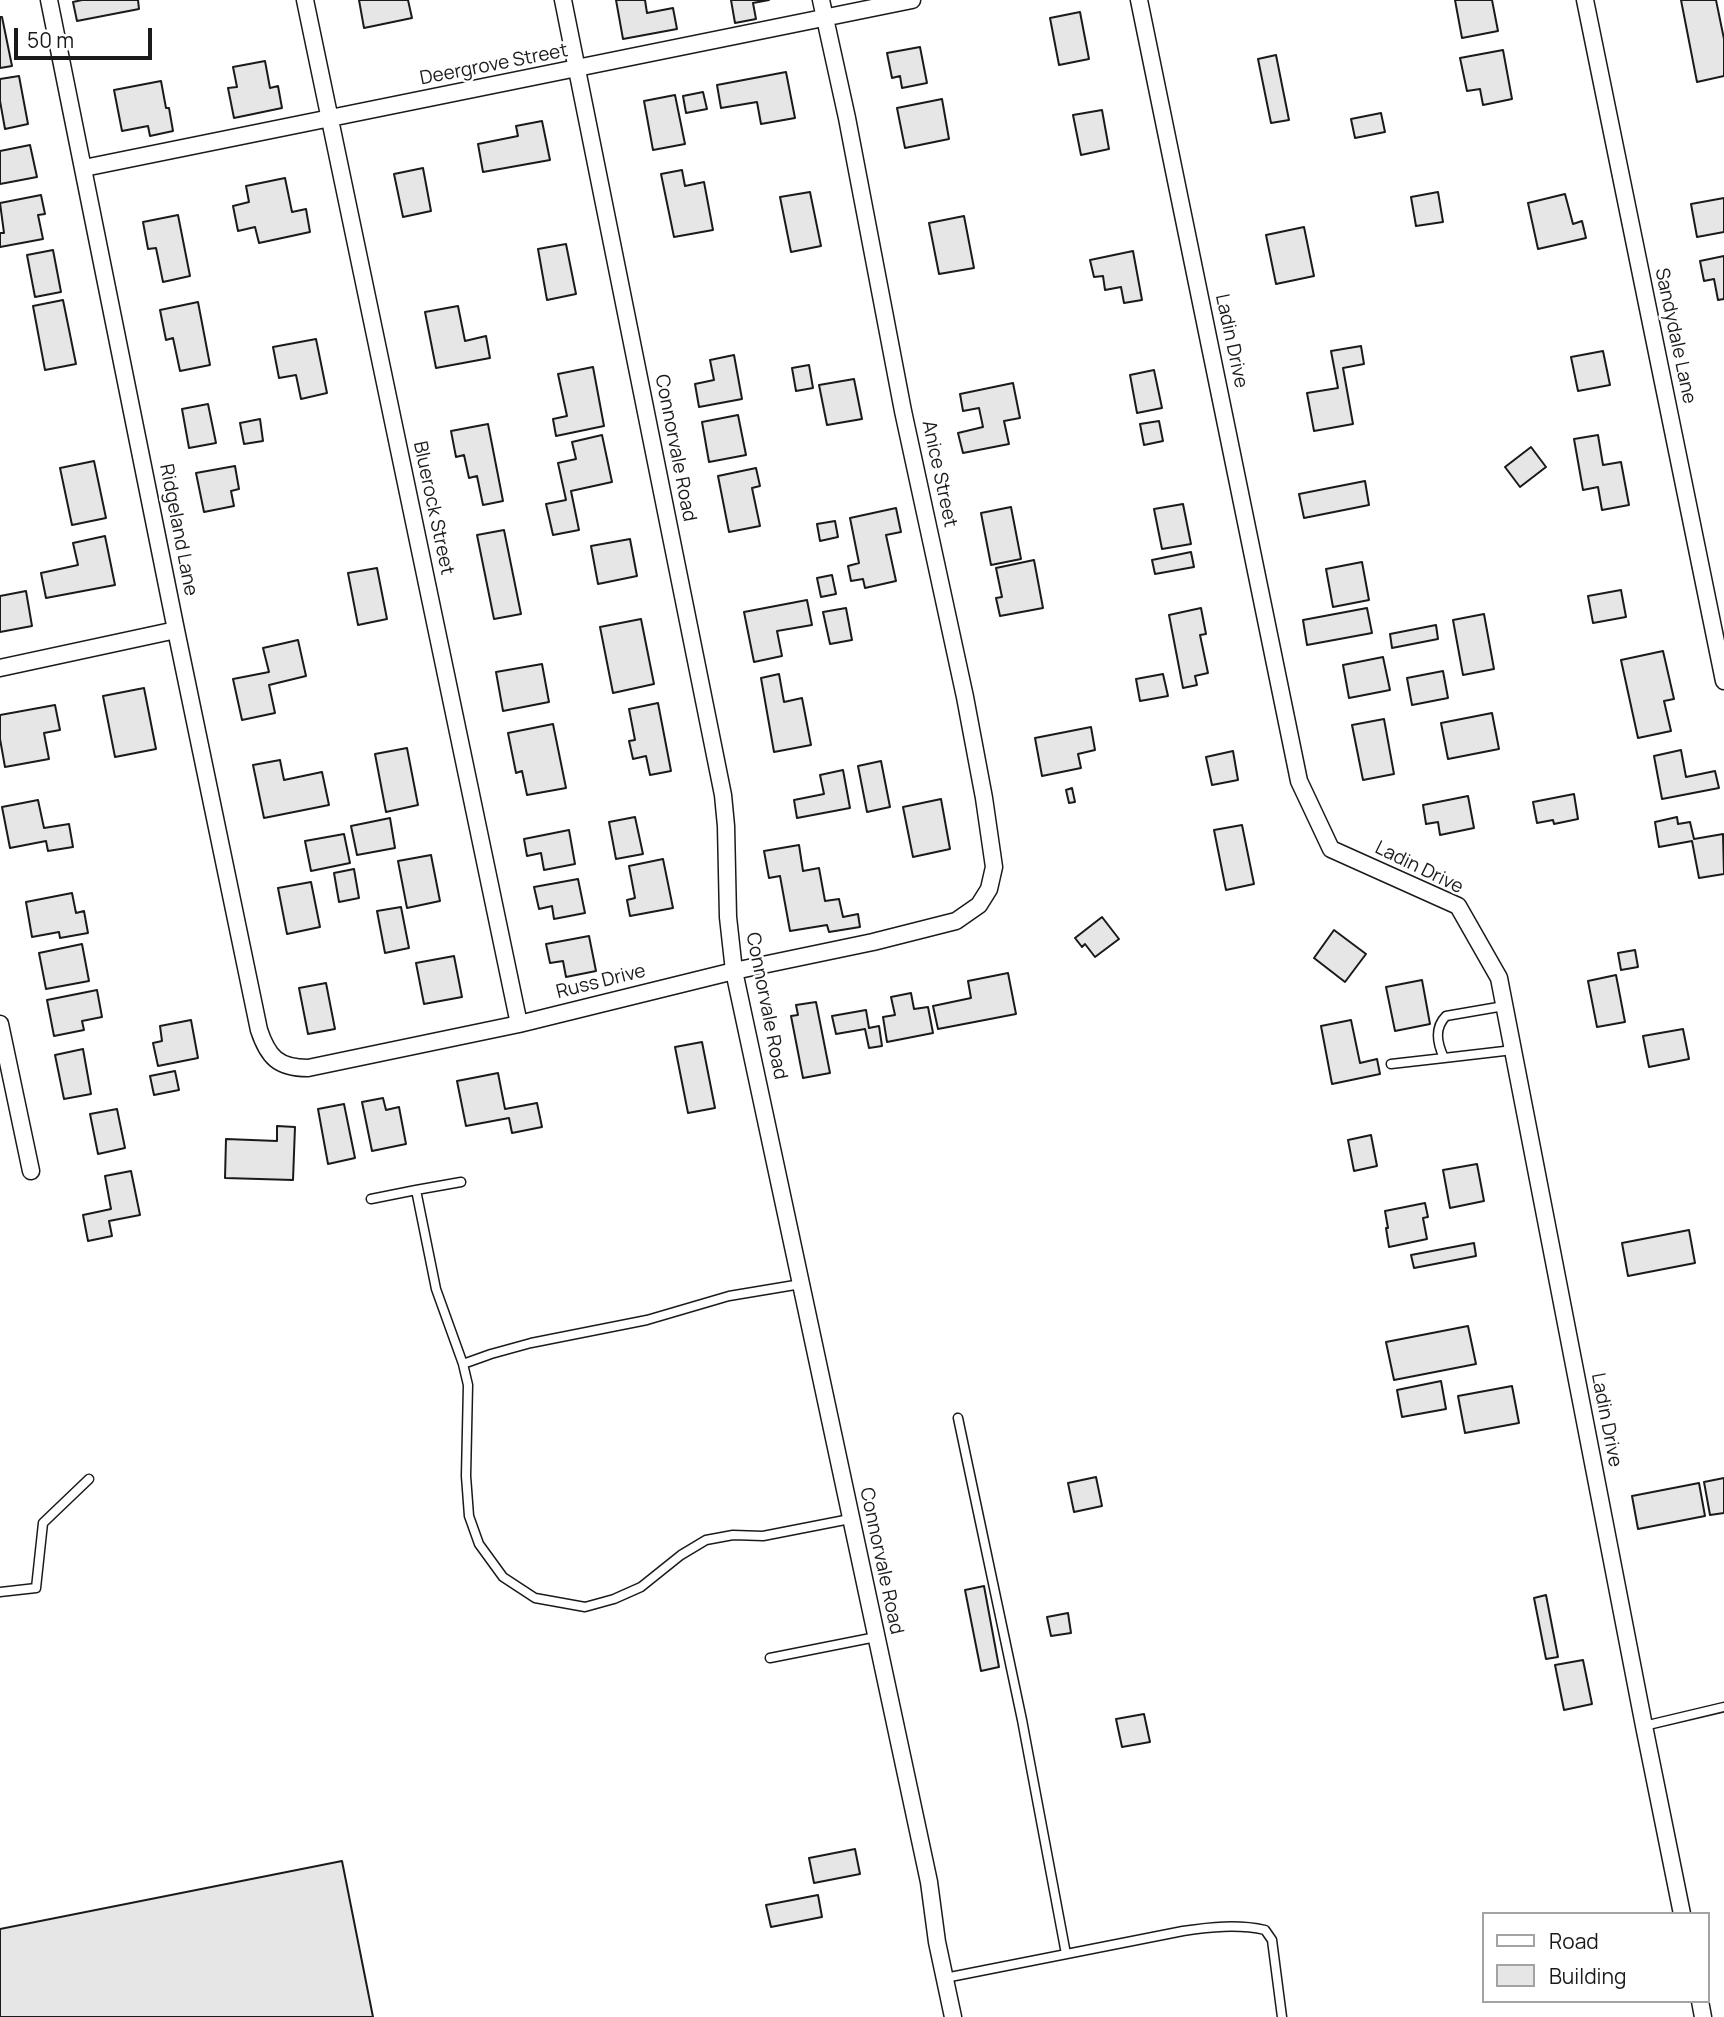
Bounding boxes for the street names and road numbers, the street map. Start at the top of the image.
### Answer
street label: Deergrove Street [418,39,570,91]
street label: Sandydale Lane [1649,266,1701,406]
street label: Ladin Drive [1210,292,1252,390]
street label: Connorvale Road [650,372,700,524]
street label: Anice Street [917,418,961,530]
street label: Bluerock Street [408,439,458,577]
street label: Ridgeland Lane [154,462,202,598]
street label: Ladin Drive [1371,837,1467,899]
street label: Connorvale Road [741,930,791,1082]
street label: Russ Drive [554,960,648,1004]
street label: Ladin Drive [1586,1371,1626,1469]
street label: Connorvale Road [854,1486,908,1636]

